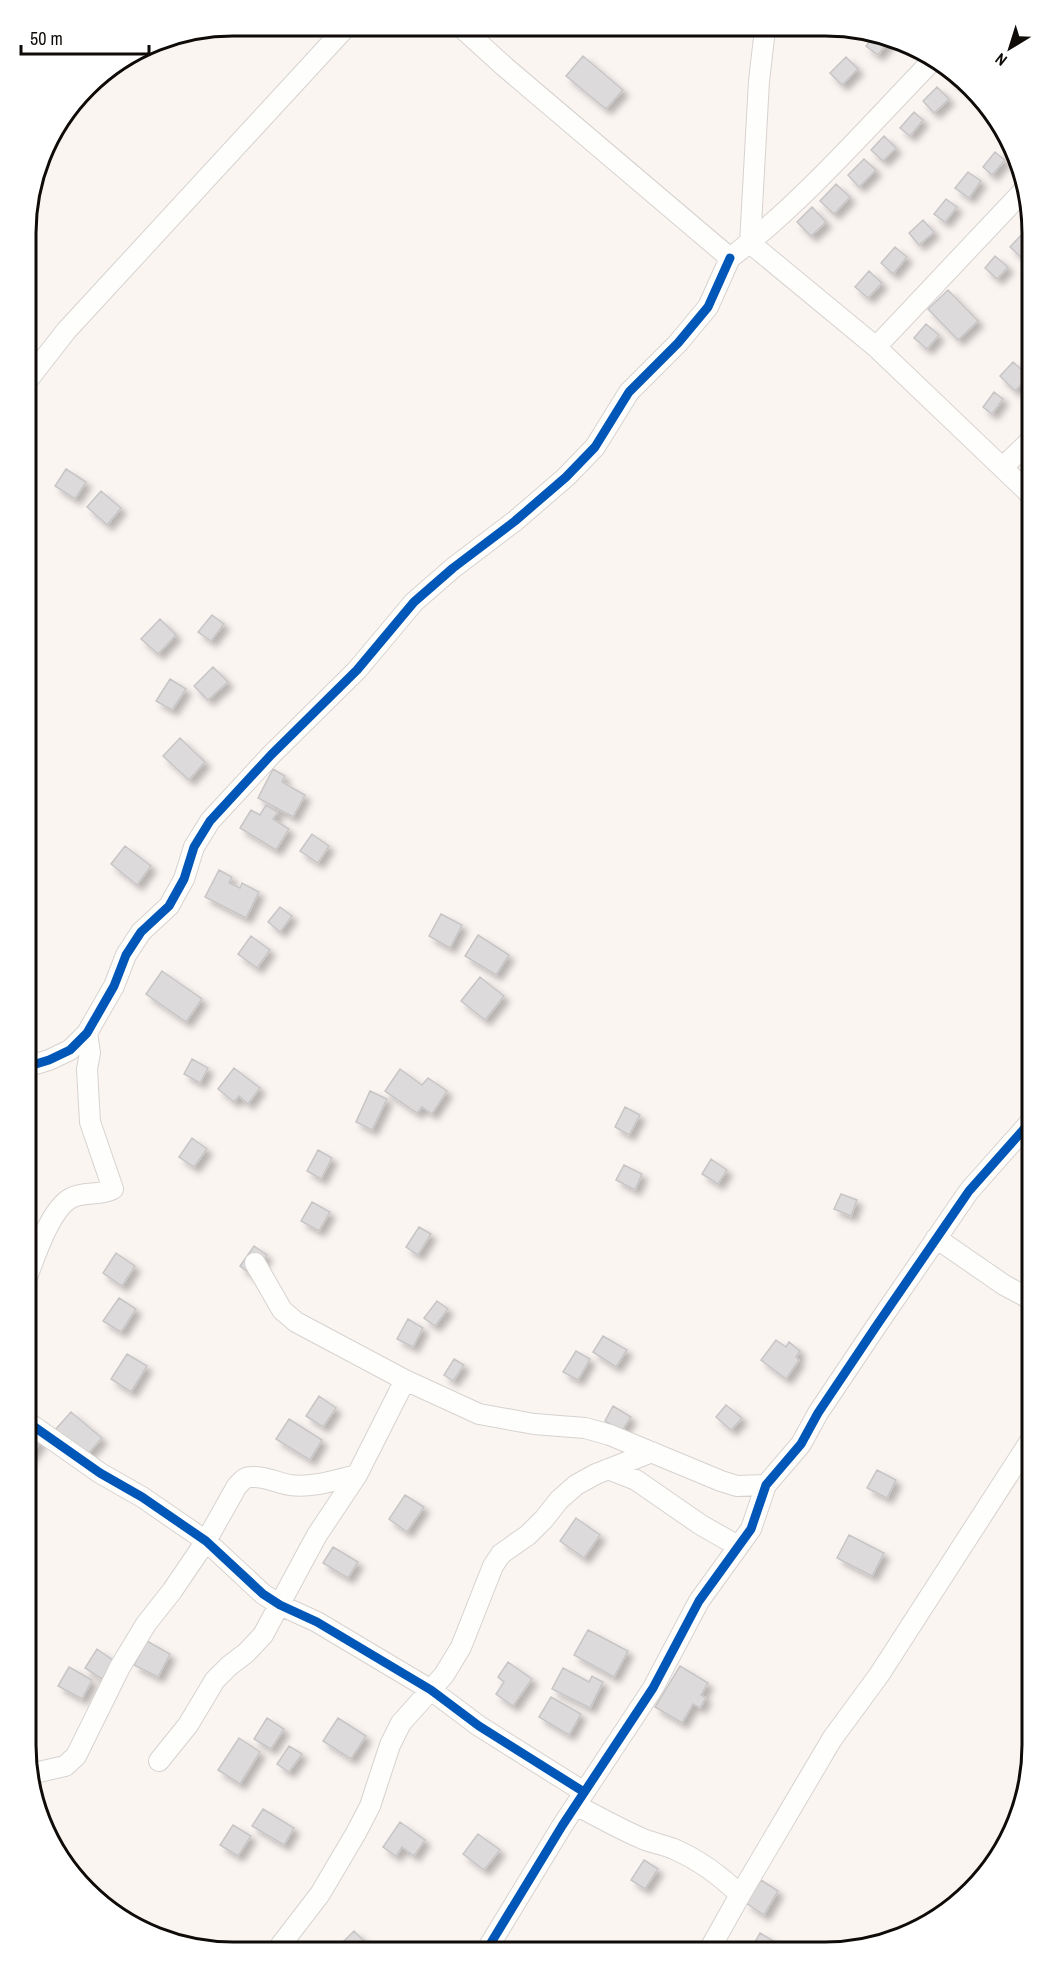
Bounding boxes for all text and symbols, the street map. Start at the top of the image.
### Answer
scale bar [21,18,148,56]
north arrow [980,18,1040,78]
text: 50 m [30,26,63,51]
text: N [990,48,1011,71]

